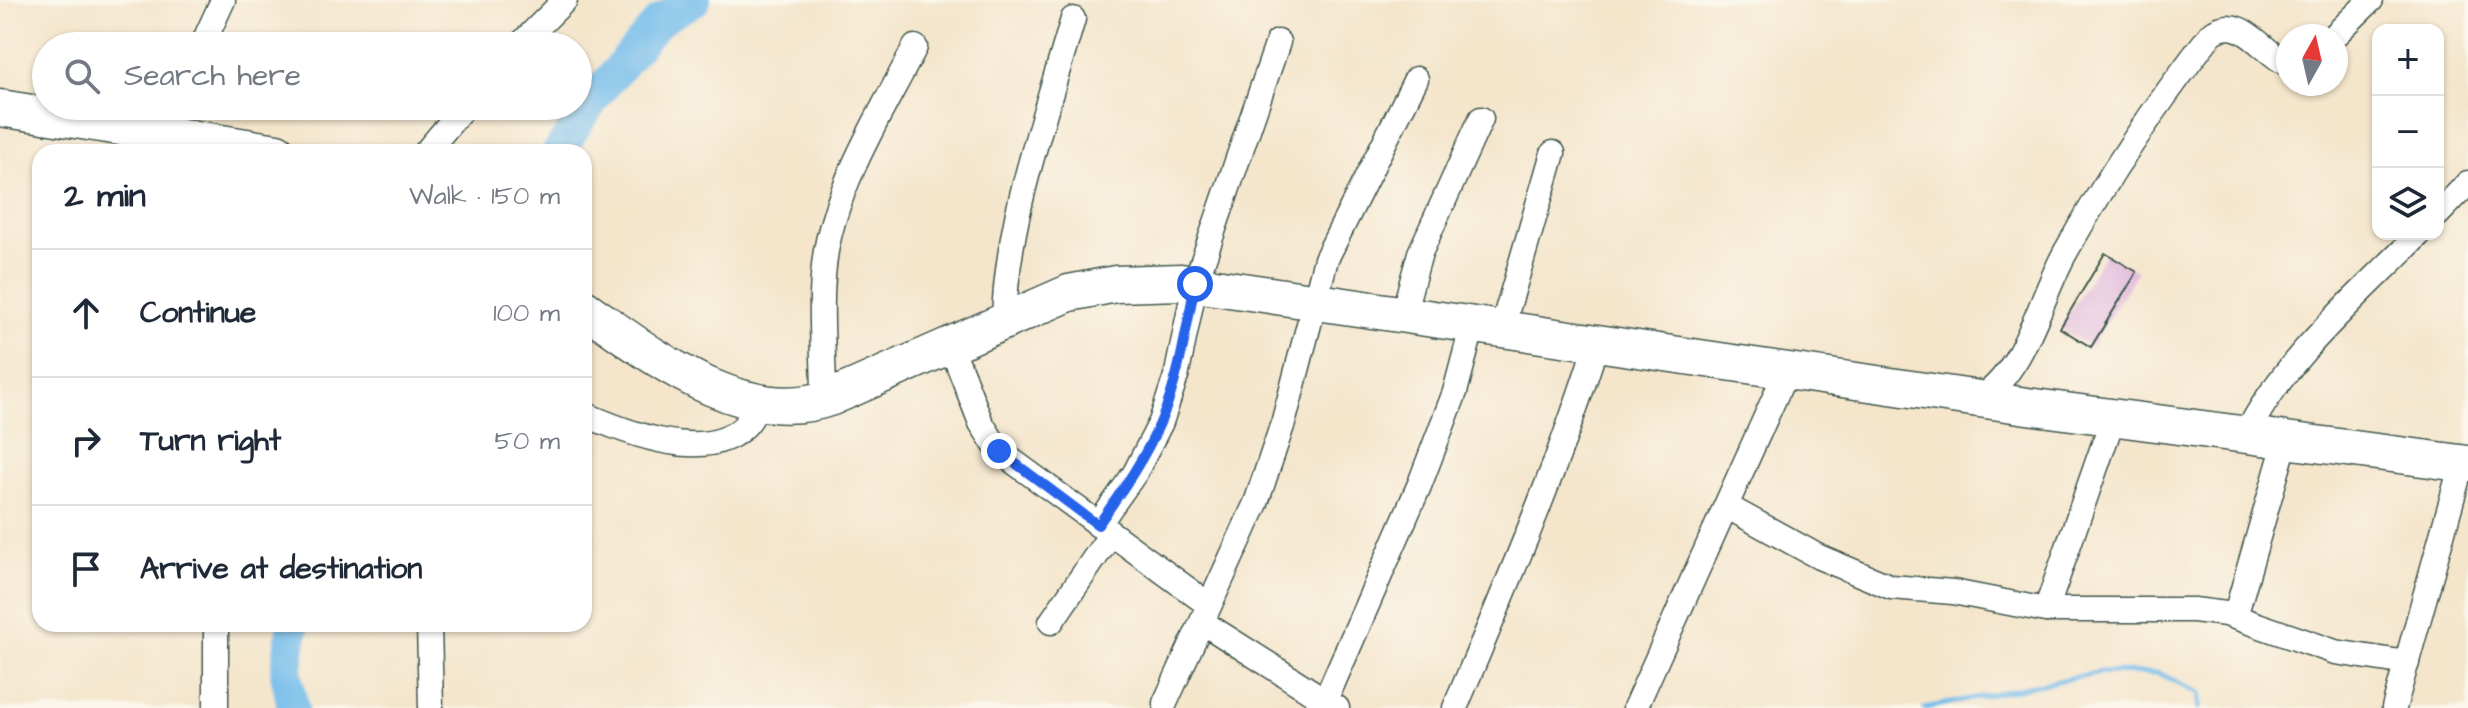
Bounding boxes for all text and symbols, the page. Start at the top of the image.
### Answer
north arrow [2276,24,2348,96]
map controls [2372,24,2444,240]
button: + [2372,24,2444,96]
search box [32,32,592,120]
icon: search [60,54,104,98]
text: Search here [124,55,301,97]
button: − [2372,96,2444,168]
button: layers [2372,168,2444,240]
text: 2 min [64,172,146,220]
text: Walk · 150 m [409,178,560,214]
route start [1177,266,1213,302]
icon: ahead [64,291,108,335]
text: Continue [140,292,256,334]
text: 100 m [493,295,560,331]
icon: right [64,419,108,463]
text: Turn right [140,420,281,462]
text: 50 m [495,423,560,459]
route end [981,433,1017,469]
icon: arrive [64,547,108,591]
text: Arrive at destination [140,548,422,590]

